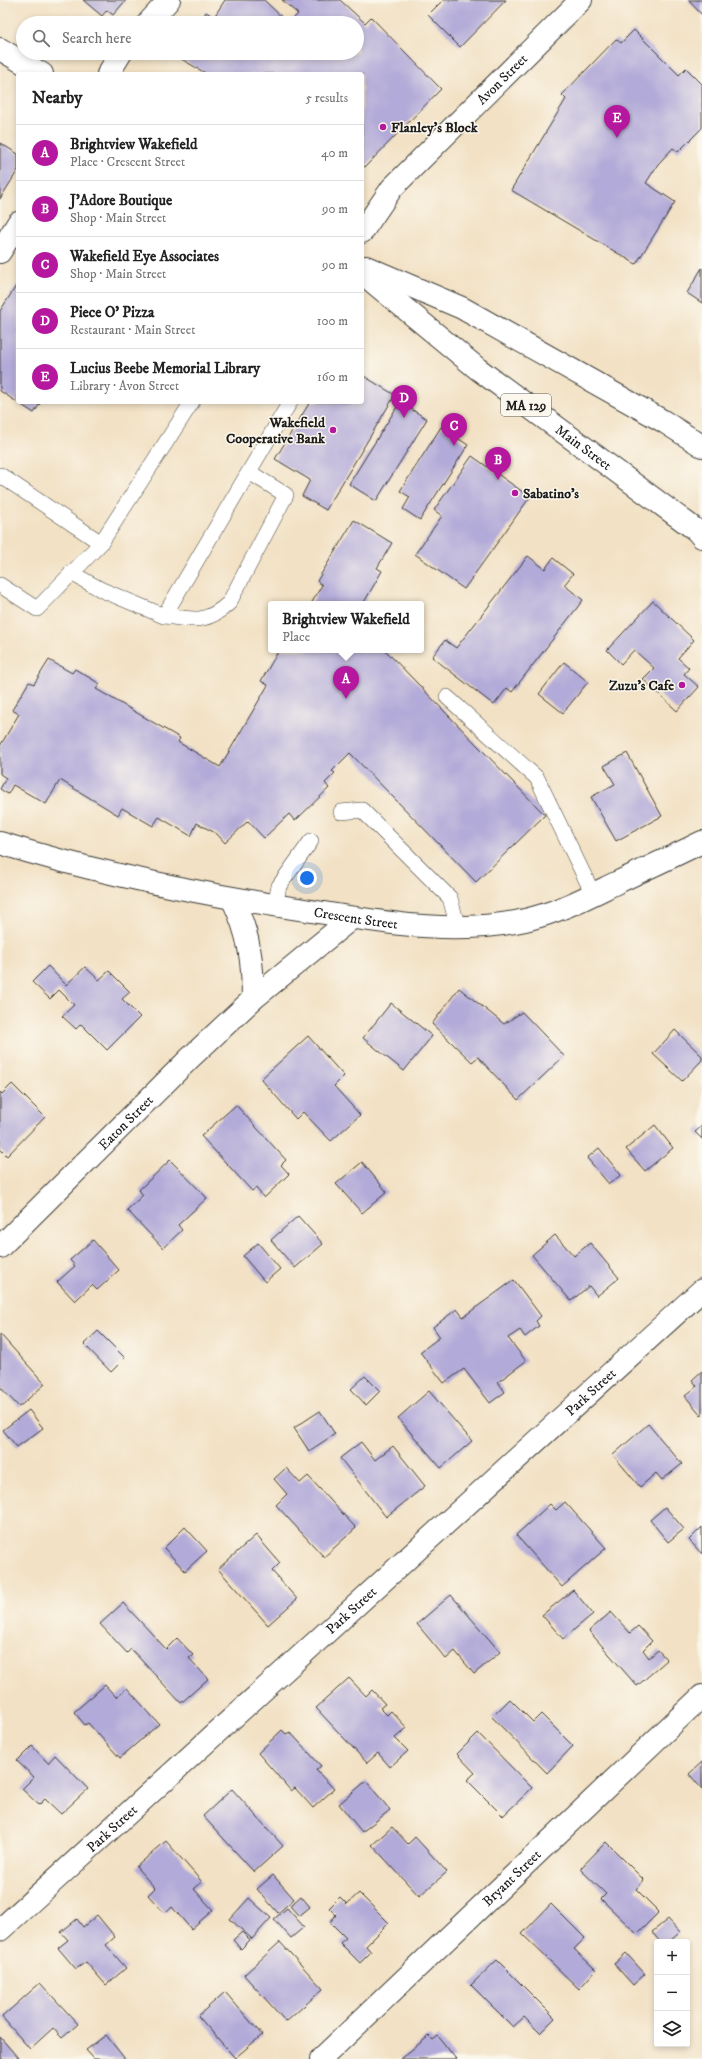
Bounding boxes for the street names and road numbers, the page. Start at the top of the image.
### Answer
street label: Avon Street [473,50,532,109]
road number: MA 129 [501,394,551,416]
street label: Main Street [551,421,615,475]
street label: Crescent Street [312,904,399,934]
street label: Eaton Street [95,1091,158,1154]
street label: Park Street [562,1364,621,1420]
street label: Park Street [323,1583,381,1638]
street label: Park Street [83,1801,142,1857]
street label: Bryant Street [479,1846,546,1911]

